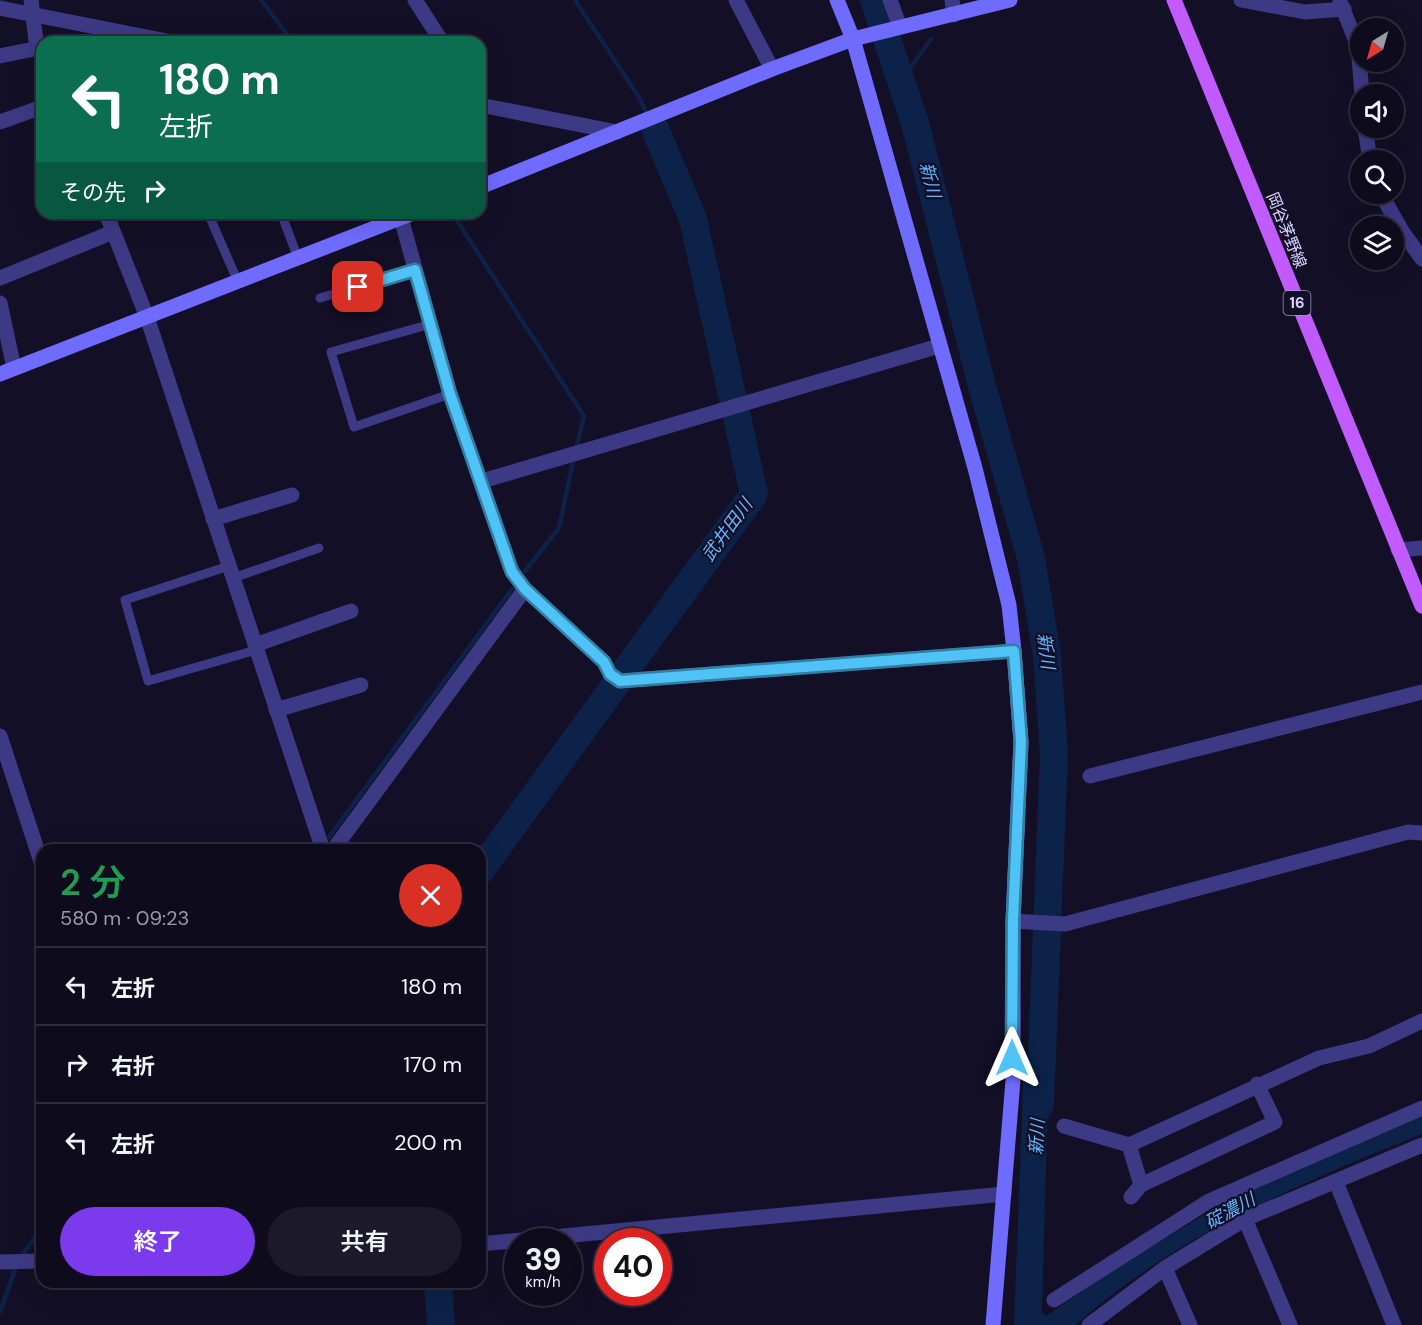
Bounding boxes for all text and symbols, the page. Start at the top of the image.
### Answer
north arrow [1350,18,1404,72]
map controls [1350,18,1404,270]
text: 180 m [159,52,280,107]
icon: left [60,60,138,138]
button: sound [1350,84,1404,138]
text: 左折 [159,109,213,144]
button: search [1350,150,1404,204]
water label: 新川 [914,160,946,202]
icon: right [138,174,171,207]
text: その先 [60,178,126,207]
street label: 岡谷茅野線 [1262,189,1311,271]
button: layers [1350,216,1404,270]
pin [332,261,383,312]
icon: arrive [341,270,374,303]
road number: 16 [1284,291,1310,315]
water label: 武井田川 [696,492,759,566]
water label: 新川 [1032,632,1060,672]
text: 2 分 [60,859,126,906]
button: close [399,864,462,927]
text: 580 m · 09:23 [60,905,189,931]
icon: left [60,970,93,1003]
text: 180 m [401,972,462,1001]
text: 左折 [111,974,155,1003]
position arrow [980,1026,1044,1090]
icon: right [60,1048,93,1081]
text: 170 m [403,1050,462,1079]
text: 右折 [111,1052,155,1081]
water label: 新川 [1024,1116,1050,1156]
icon: left [60,1126,93,1159]
text: 200 m [394,1128,462,1157]
text: 左折 [111,1130,155,1159]
water label: 碇濃川 [1201,1186,1261,1235]
button: 終了 [60,1207,255,1276]
button: 共有 [267,1207,462,1276]
speed limit sign: 40 [594,1228,672,1306]
text: 39 [525,1240,561,1279]
text: km/h [525,1272,561,1292]

